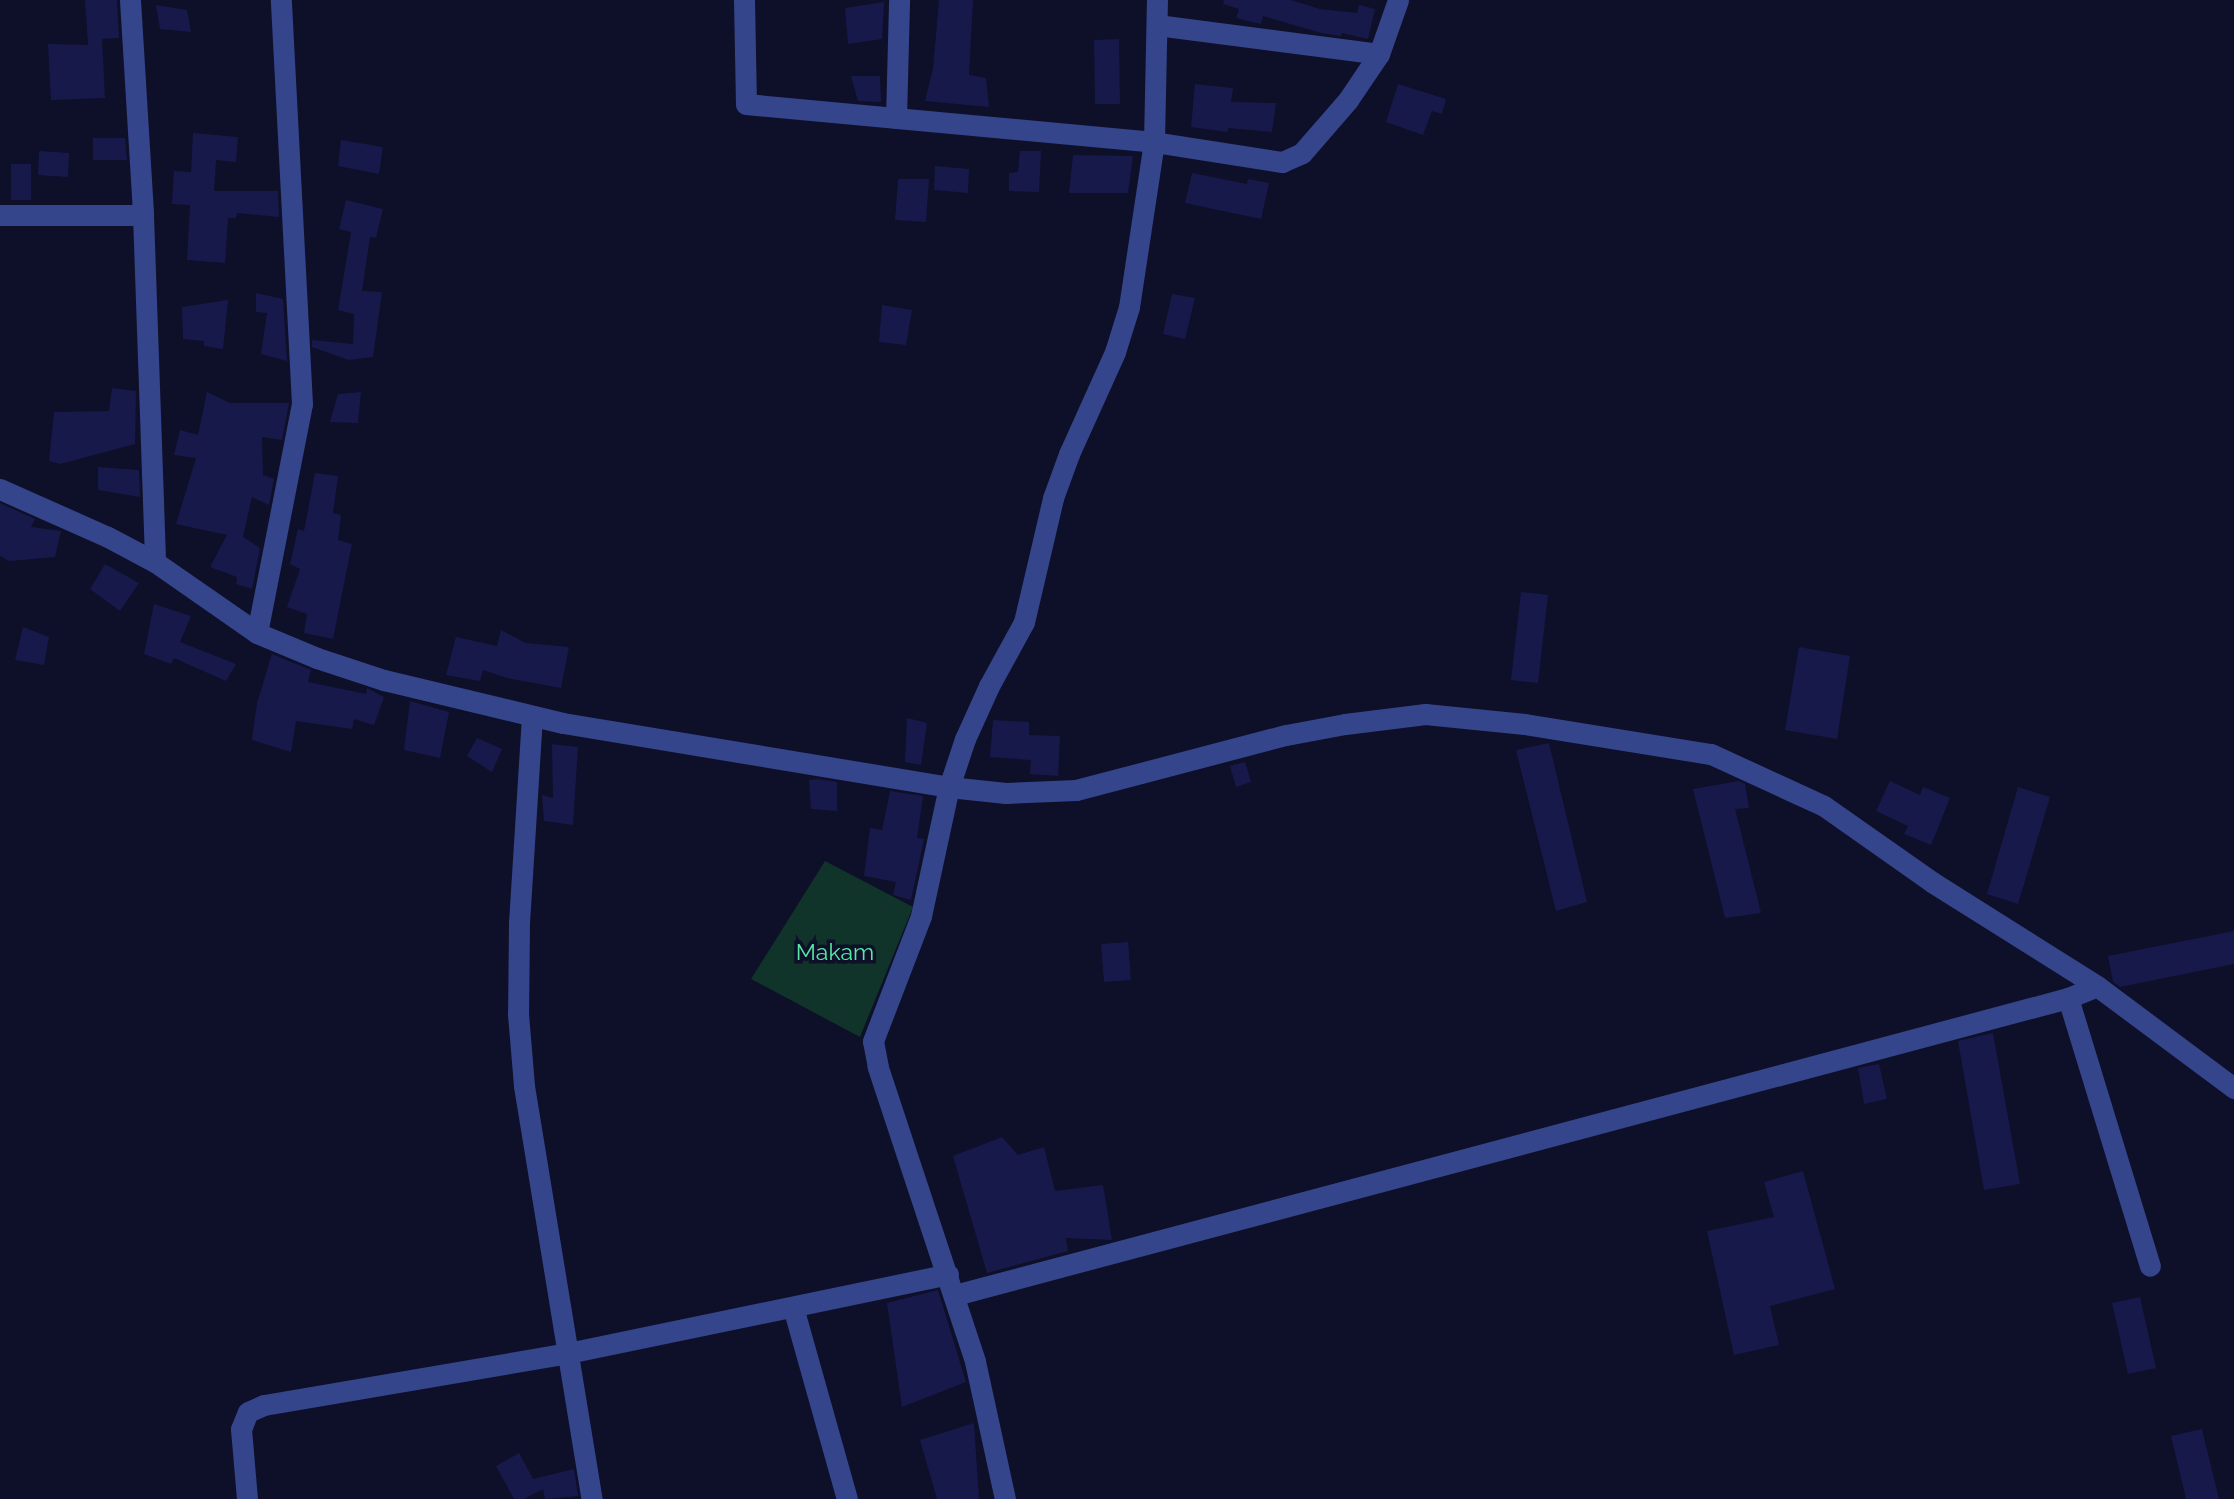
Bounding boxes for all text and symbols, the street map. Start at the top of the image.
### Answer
park label: Makam [796,938,874,966]

